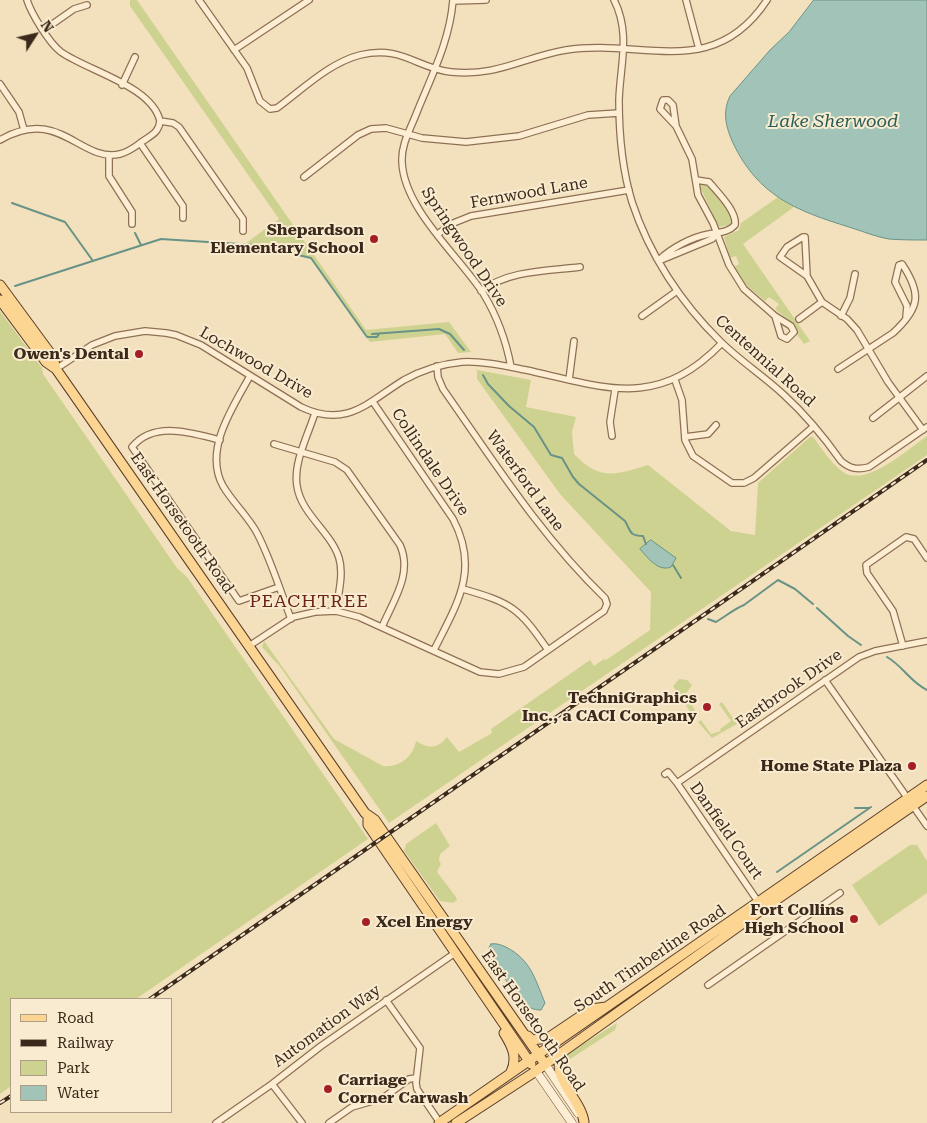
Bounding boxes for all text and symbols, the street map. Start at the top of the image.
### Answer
north arrow [10,10,60,60]
text: N [38,17,57,35]
water label: Lake Sherwood [768,111,898,133]
street label: Fernwood Lane [469,173,589,213]
street label: Springwood Drive [417,183,511,311]
place label: Shepardson Elementary School [210,220,364,258]
marker: Shepardson Elementary School [368,233,380,245]
street label: Centennial Road [711,311,819,411]
street label: Lochwood Drive [196,323,316,403]
place label: Owen's Dental [13,344,129,364]
marker: Owen's Dental [133,348,145,360]
street label: Collindale Drive [387,405,473,519]
street label: Waterford Lane [482,427,568,535]
street label: East Horsetooth Road [126,449,238,597]
district label: PEACHTREE [248,591,370,613]
street label: Eastbrook Drive [732,645,846,733]
place label: TechniGraphics Inc., a CACI Company [522,688,697,726]
marker: TechniGraphics Inc., a CACI Company [701,701,713,713]
place label: Home State Plaza [761,756,902,776]
marker: Home State Plaza [906,760,918,772]
street label: Danfield Court [685,779,767,883]
place label: Fort Collins High School [745,900,844,938]
street label: South Timberline Road [571,901,729,1017]
place label: Xcel Energy [376,912,473,932]
marker: Fort Collins High School [848,913,860,925]
marker: Xcel Energy [360,916,372,928]
street label: East Horsetooth Road [477,947,589,1095]
street label: Automation Way [269,981,385,1071]
legend [10,998,172,1113]
text: Road [57,1009,94,1027]
text: Railway [57,1034,114,1052]
text: Park [57,1059,90,1077]
place label: Carriage Corner Carwash [338,1070,468,1108]
marker: Carriage Corner Carwash [322,1083,334,1095]
text: Water [57,1084,99,1102]

